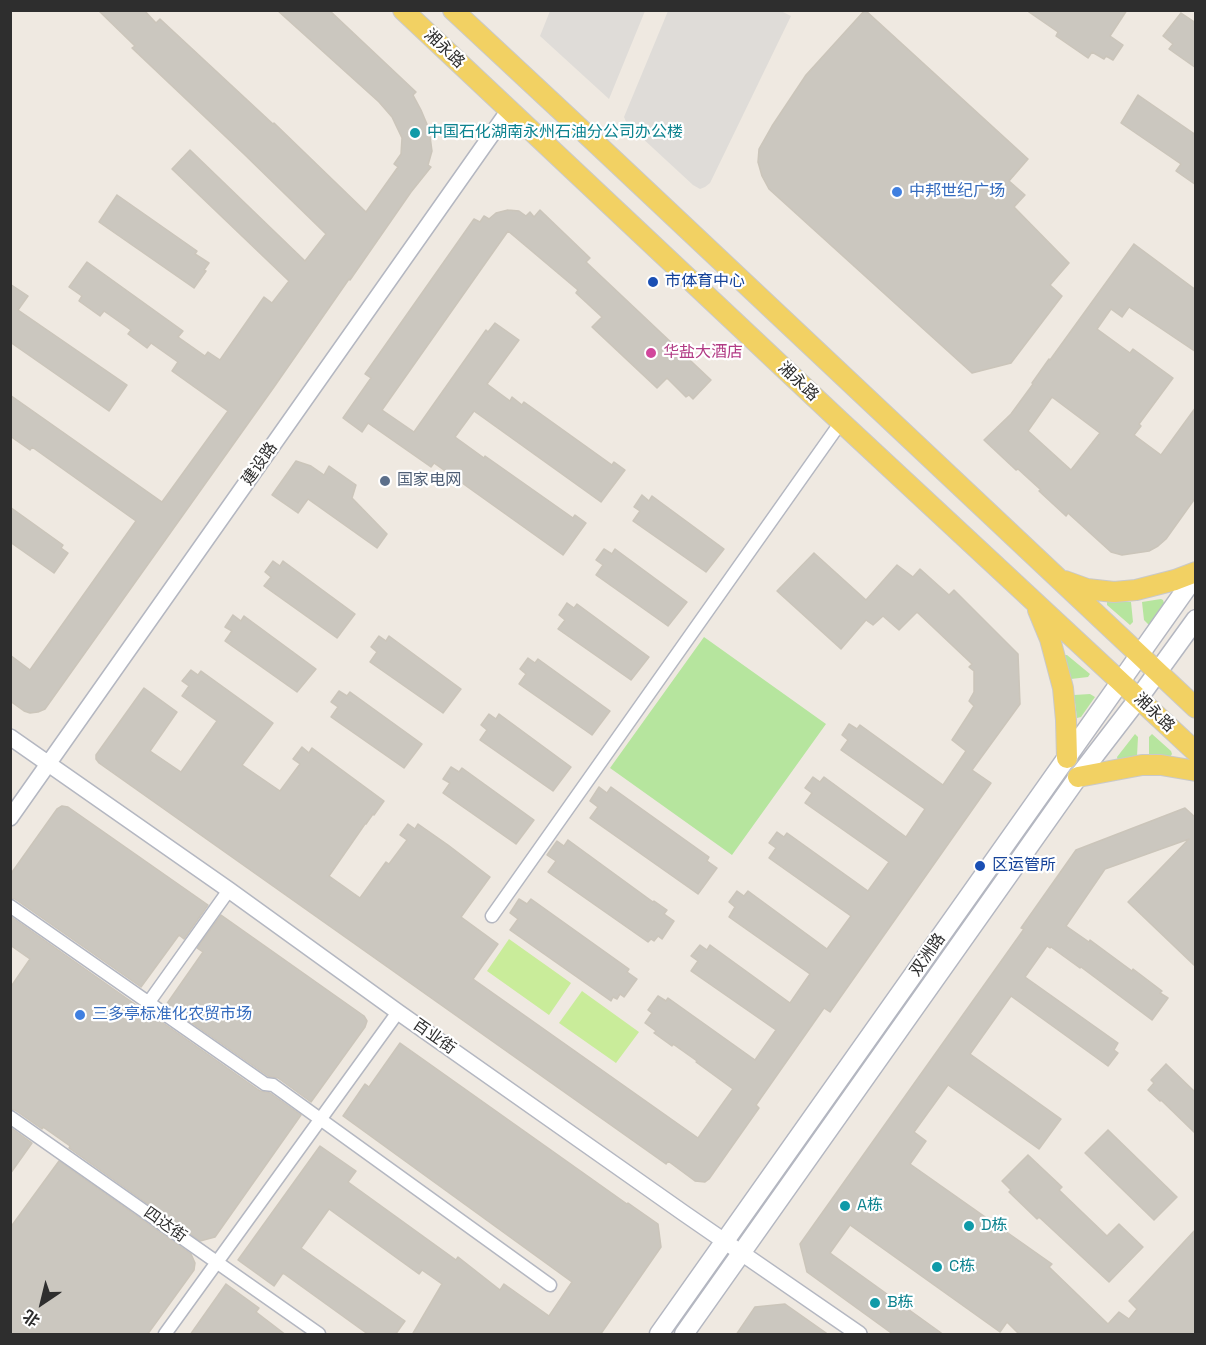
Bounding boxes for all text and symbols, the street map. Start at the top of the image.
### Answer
street label: 湘永路 [420,26,468,72]
place label: 中国石化湖南永州石油分公司办公楼 [427,123,683,143]
marker: 中国石化湖南永州石油分公司办公楼 [408,126,422,140]
place label: 中邦世纪广场 [909,182,1005,202]
marker: 中邦世纪广场 [890,185,904,199]
place label: 市体育中心 [665,272,745,292]
marker: 市体育中心 [646,275,660,289]
place label: 华盐大酒店 [663,343,743,363]
marker: 华盐大酒店 [644,346,658,360]
street label: 湘永路 [774,359,822,405]
street label: 建设路 [238,439,282,489]
place label: 国家电网 [397,471,461,491]
marker: 国家电网 [378,474,392,488]
street label: 湘永路 [1130,690,1178,736]
place label: 区运管所 [992,856,1056,876]
marker: 区运管所 [973,859,987,873]
street label: 双洲路 [906,930,950,980]
place label: 三多亭标准化农贸市场 [92,1005,252,1025]
marker: 三多亭标准化农贸市场 [73,1008,87,1022]
street label: 百业街 [409,1015,459,1059]
place label: A栋 [857,1196,883,1216]
marker: A栋 [838,1199,852,1213]
street label: 四达街 [140,1203,190,1247]
place label: D栋 [981,1216,1008,1236]
marker: D栋 [962,1219,976,1233]
place label: C栋 [949,1257,975,1277]
marker: C栋 [930,1260,944,1274]
north arrow [12,1273,72,1333]
place label: B栋 [887,1293,914,1313]
marker: B栋 [868,1296,882,1310]
text: 北 [19,1305,44,1331]

